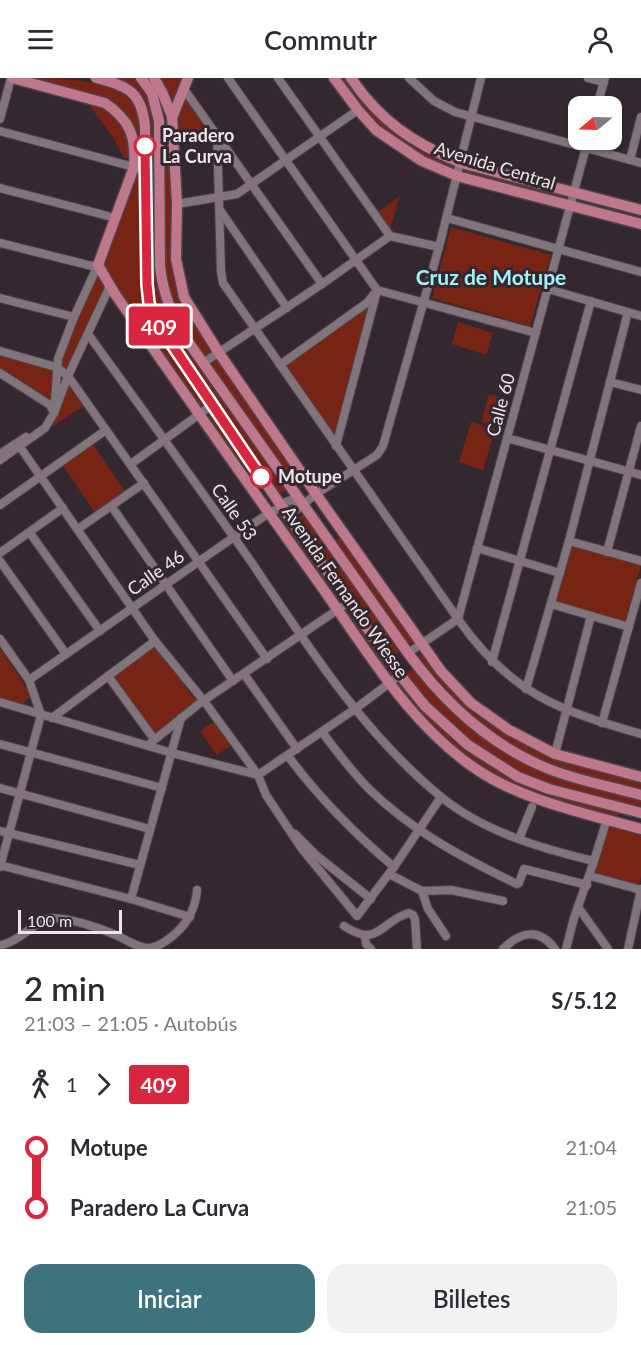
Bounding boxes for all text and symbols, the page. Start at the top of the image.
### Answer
icon: menu [24,23,57,56]
text: Commutr [264,23,377,56]
icon: person [584,23,617,56]
north arrow [568,96,622,150]
map controls [568,96,622,150]
place label: Paradero La Curva [162,124,234,167]
marker: Paradero La Curva [134,135,156,157]
street label: Avenida Central [432,136,558,194]
district label: Cruz de Motupe [416,264,566,289]
line badge: 409 [124,306,194,346]
text: 409 [141,314,177,339]
street label: Calle 60 [481,371,519,439]
place label: Motupe [278,465,342,487]
marker: Motupe [250,466,272,488]
street label: Calle 53 [207,479,262,544]
street label: Avenida Fernando Wiesse [278,501,414,682]
street label: Calle 46 [123,545,188,600]
scale bar [18,907,122,934]
text: 100 m [27,911,72,930]
text: 2 min [24,968,105,1008]
text: S/5.12 [551,987,617,1014]
text: 21:03 – 21:05 · Autobús [24,1011,237,1035]
icon: walk [24,1068,57,1101]
icon: forward [87,1068,120,1101]
text: 1 [66,1072,78,1096]
text: 409 [141,1072,177,1097]
text: Motupe [70,1134,148,1161]
text: 21:04 [566,1135,617,1159]
text: Paradero La Curva [70,1194,249,1221]
text: 21:05 [566,1195,617,1219]
button: Iniciar [24,1264,315,1333]
button: Billetes [327,1264,617,1333]

